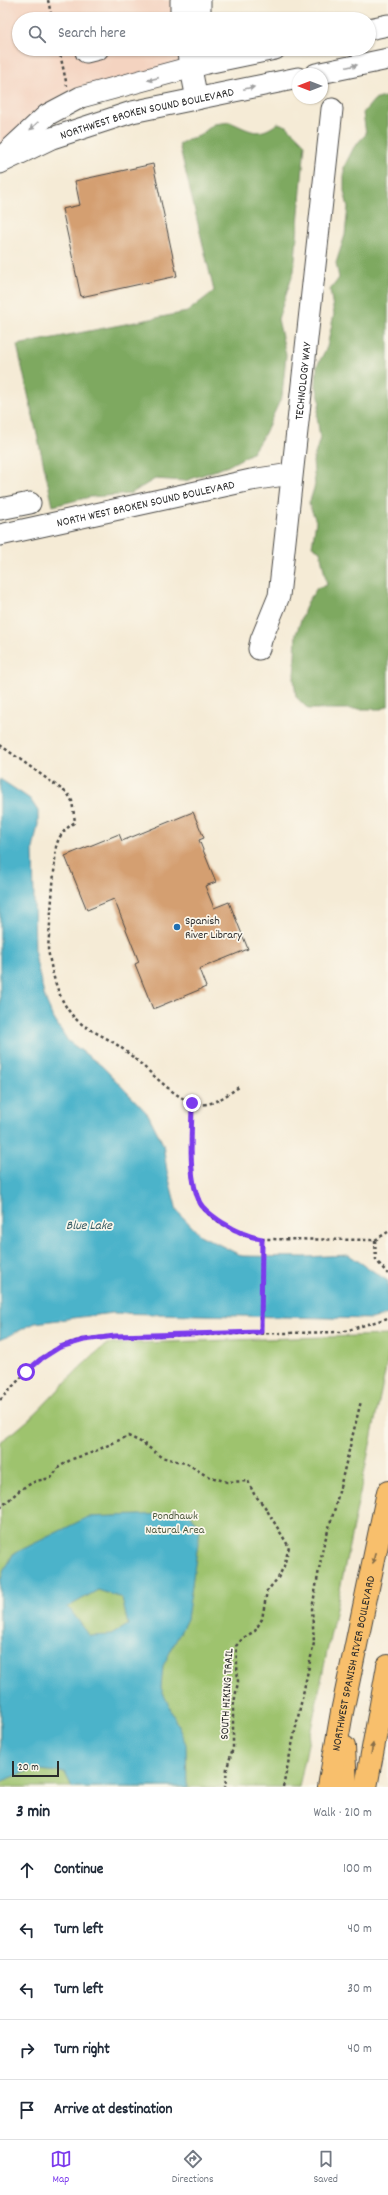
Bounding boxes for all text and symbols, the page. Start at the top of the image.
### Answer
search box [12,12,376,56]
icon: search [26,23,48,45]
text: Search here [58,23,126,45]
one-way arrow [346,63,358,69]
north arrow [292,68,328,104]
one-way arrow [147,76,160,82]
street label: NORTHWEST BROKEN SOUND BOULEVARD [58,84,236,145]
one-way arrow [243,85,255,91]
one-way arrow [30,121,39,130]
street label: TECHNOLOGY WAY [291,341,317,421]
street label: NORTH WEST BROKEN SOUND BOULEVARD [55,477,236,532]
place label: Spanish River Library [185,913,243,944]
marker: Spanish River Library [172,922,182,932]
route end [183,1094,201,1112]
water label: Blue Lake [66,1217,113,1236]
route start [17,1363,35,1381]
park label: Pondhawk Natural Area [146,1508,205,1539]
one-way arrow [371,1552,377,1564]
street label: NORTHWEST SPANISH RIVER BOULEVARD [328,1574,380,1753]
street label: SOUTH HIKING TRAIL [217,1648,238,1740]
one-way arrow [370,1742,376,1755]
scale bar [12,1759,59,1778]
text: 20 m [18,1760,39,1776]
text: 3 min [16,1801,50,1825]
text: Walk · 210 m [314,1804,372,1823]
icon: ahead [16,1859,38,1881]
text: Continue [54,1859,103,1881]
text: 100 m [343,1860,372,1879]
icon: left [16,1919,38,1941]
text: Turn left [54,1919,103,1941]
text: 40 m [348,1920,372,1939]
icon: left [16,1979,38,2001]
text: Turn left [54,1979,103,2001]
text: 30 m [347,1980,372,1999]
icon: right [16,2039,38,2061]
text: Turn right [54,2039,110,2061]
text: 40 m [348,2040,372,2059]
icon: arrive [16,2099,38,2121]
text: Arrive at destination [54,2099,172,2121]
tab: Map [50,2148,72,2188]
tab: Directions [172,2148,214,2188]
tab: Saved [313,2148,338,2188]

